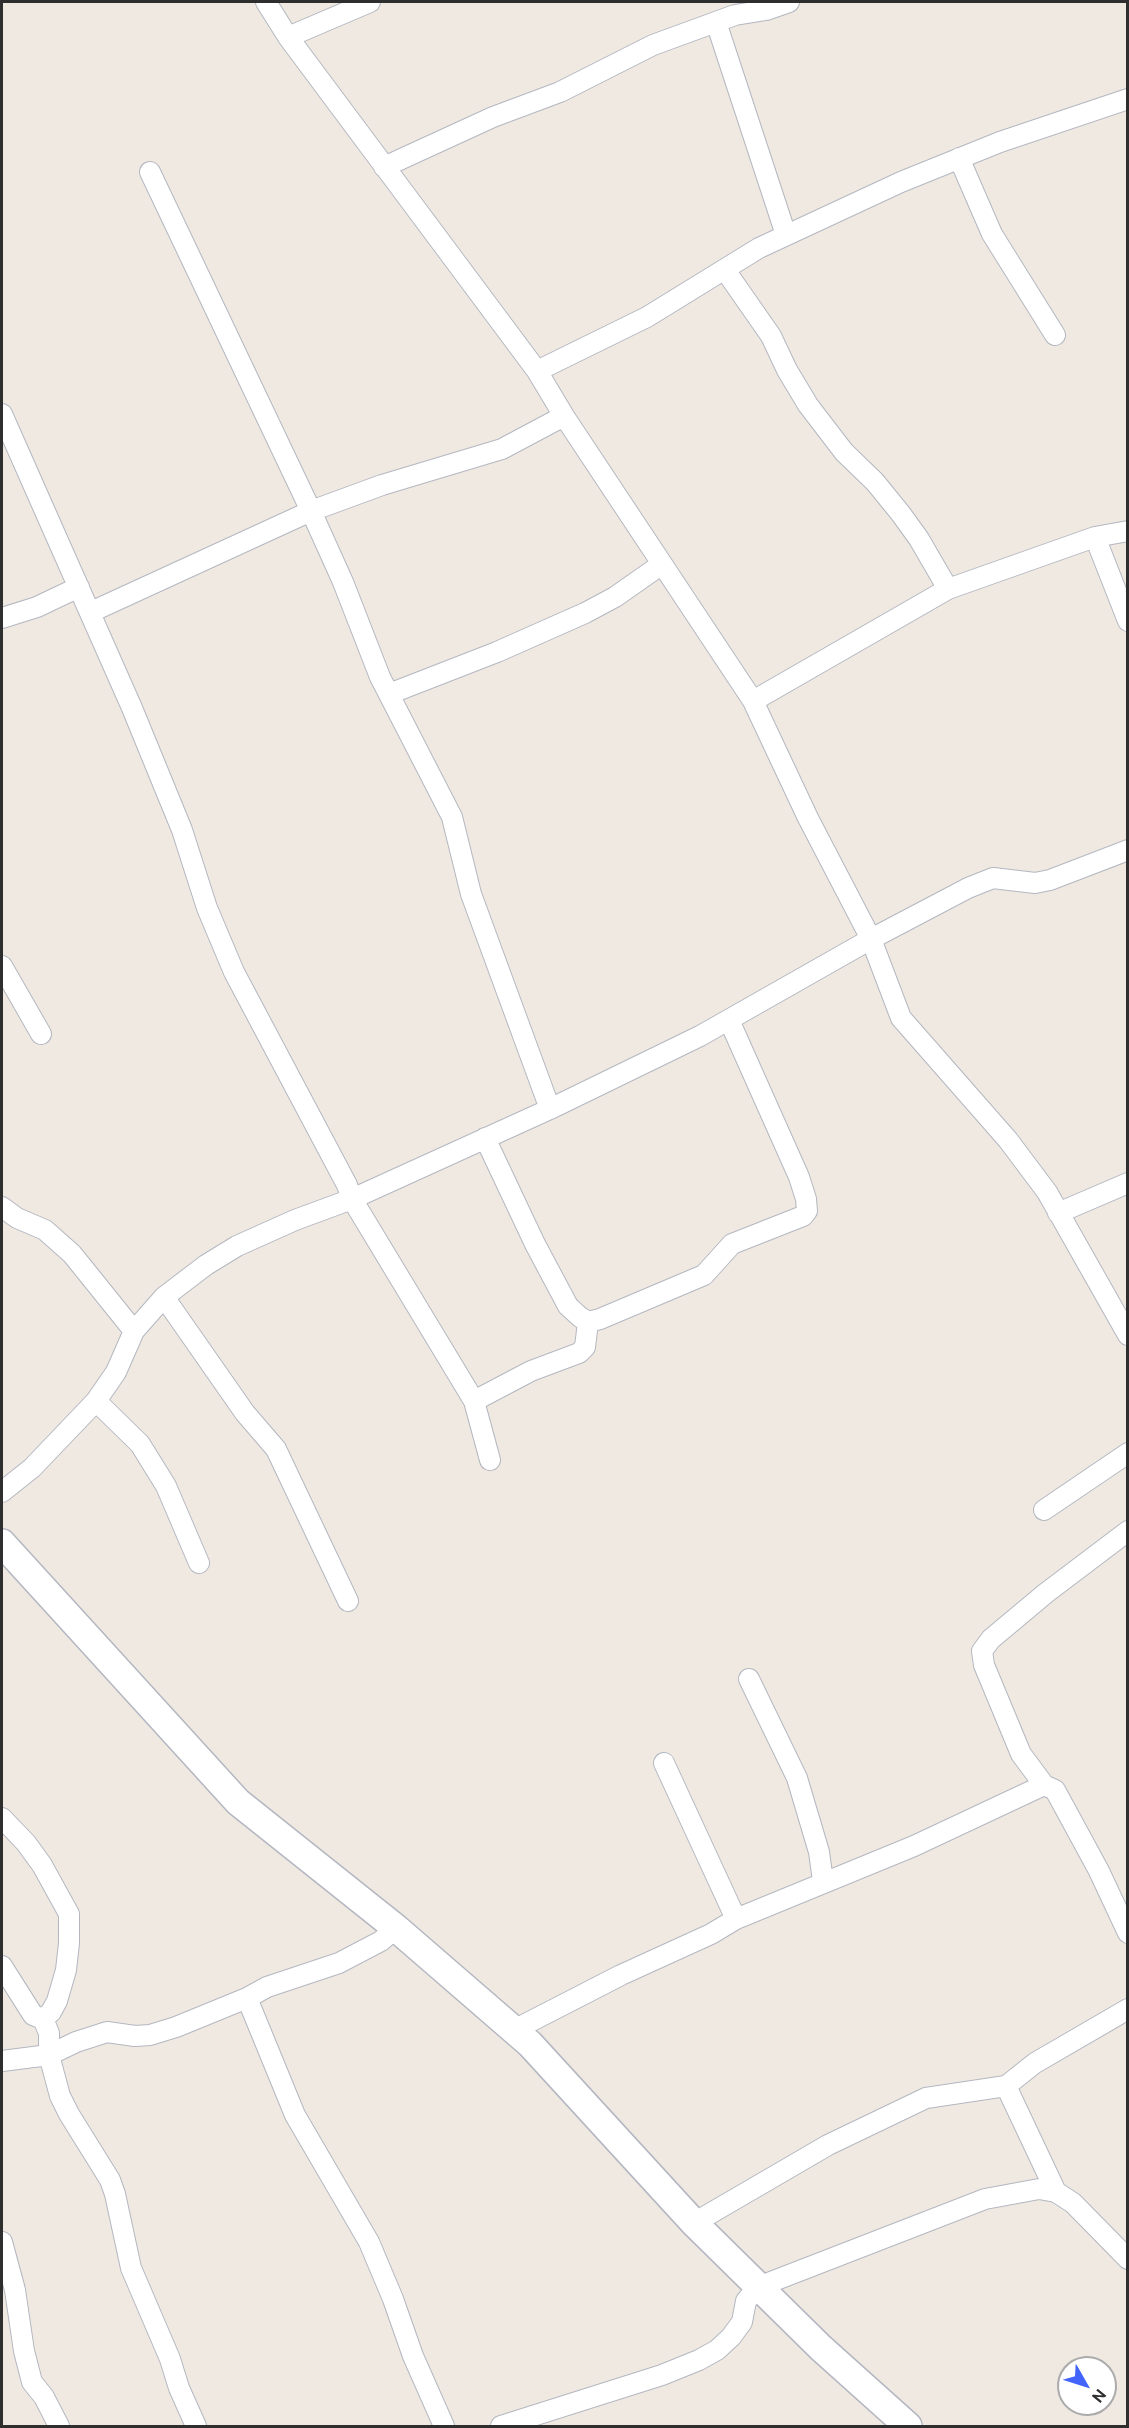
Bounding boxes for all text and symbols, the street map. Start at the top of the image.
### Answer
north arrow [1057,2356,1117,2416]
text: N [1089,2386,1110,2406]

